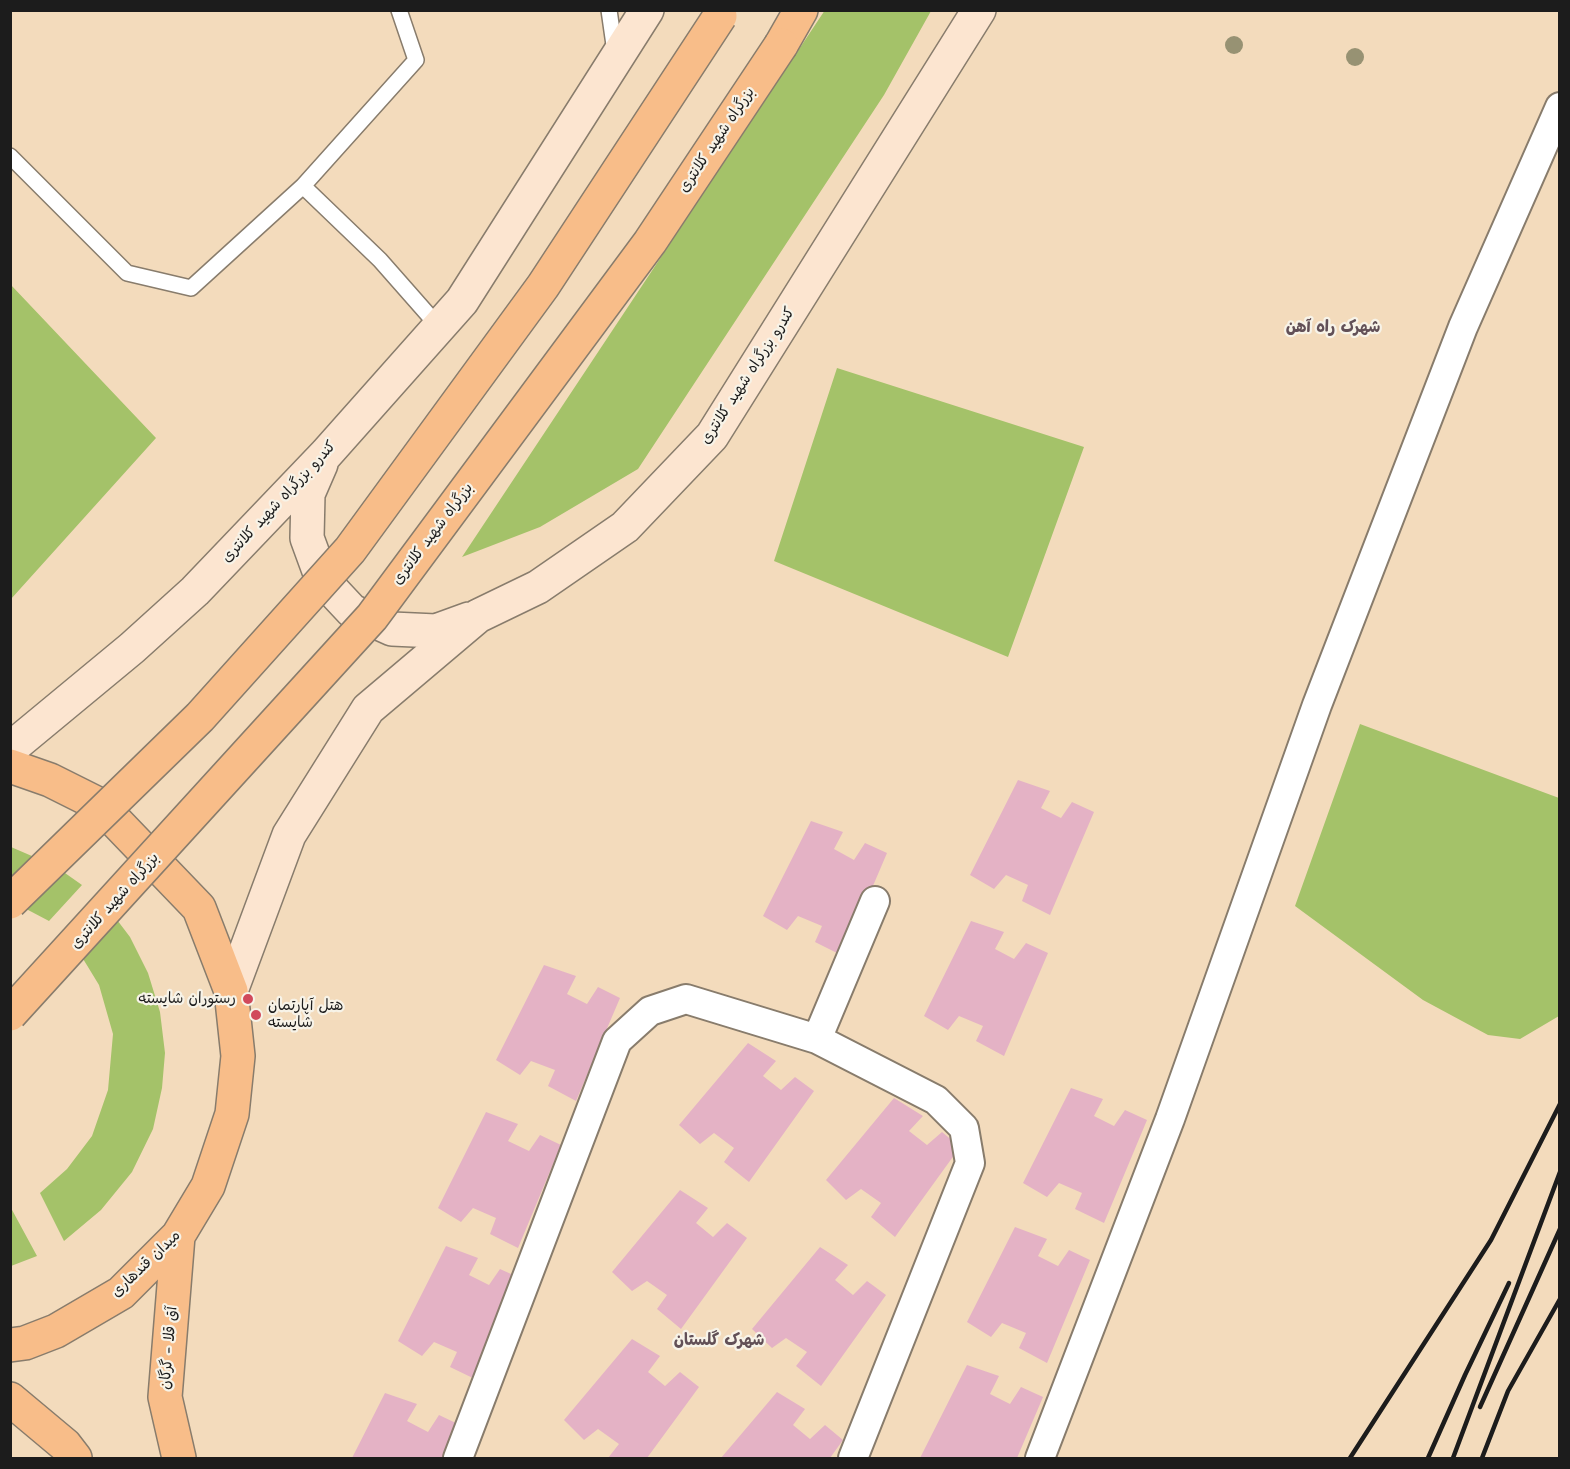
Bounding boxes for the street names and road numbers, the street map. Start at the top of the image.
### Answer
street label: بزرگراه شهید کلانتری [675,84,759,196]
street label: کندرو بزرگراه شهید کلانتری [697,304,799,448]
street label: کندرو بزرگراه شهید کلانتری [218,437,340,567]
street label: بزرگراه شهید کلانتری [389,479,477,589]
street label: بزرگراه شهید کلانتری [67,849,163,953]
street label: میدان قندهاری [108,1227,184,1301]
street label: آق قلا - گرگان [156,1306,182,1390]

